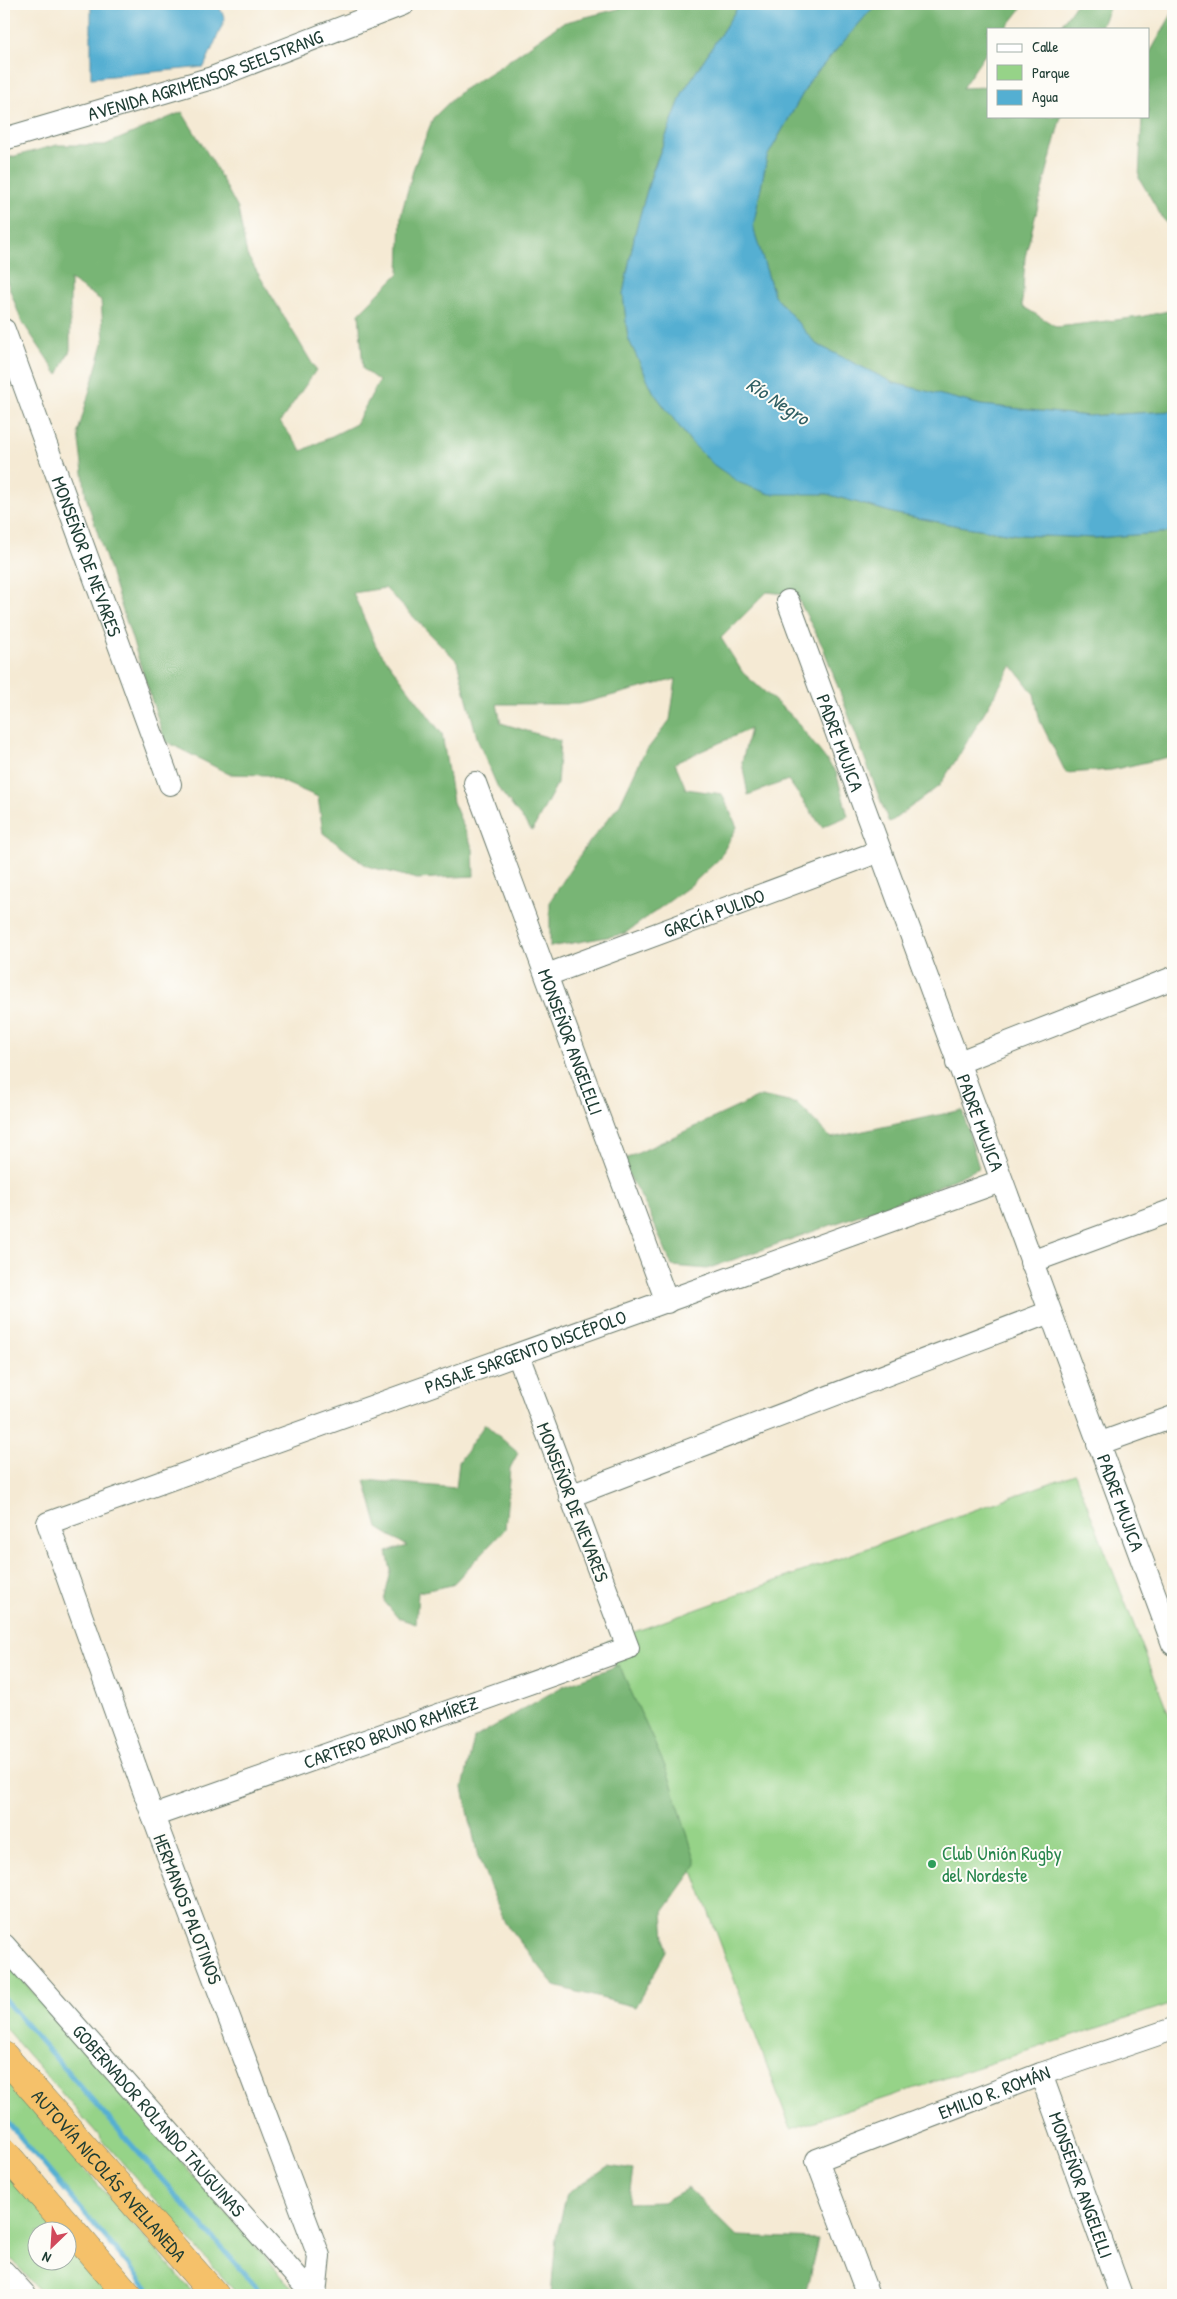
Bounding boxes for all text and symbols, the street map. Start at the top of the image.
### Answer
street label: AVENIDA AGRIMENSOR SEELSTRANG [84,23,326,127]
legend [987,28,1150,118]
text: Calle [1032,36,1059,57]
text: Parque [1032,62,1070,83]
text: Agua [1032,86,1058,107]
water label: Río Negro [741,370,816,433]
street label: MONSEÑOR DE NEVARES [46,473,128,640]
street label: PADRE MUJICA [810,690,870,795]
street label: GARCÍA PULIDO [659,882,768,944]
street label: MONSEÑOR ANGELELLI [532,965,610,1119]
street label: PADRE MUJICA [951,1070,1010,1175]
street label: PASAJE SARGENTO DISCÉPOLO [421,1303,630,1400]
street label: MONSEÑOR DE NEVARES [531,1419,615,1586]
street label: PADRE MUJICA [1091,1450,1151,1555]
street label: CARTERO BRUNO RAMÍREZ [300,1689,482,1775]
street label: HERMANOS PALOTINOS [147,1830,229,1988]
place label: Club Unión Rugby del Nordeste [942,1840,1062,1888]
marker: Club Unión Rugby del Nordeste [926,1858,938,1870]
street label: GOBERNADOR ROLANDO TAUGUINAS [67,2019,251,2223]
street label: EMILIO R. ROMÁN [934,2059,1053,2125]
street label: AUTOVÍA NICOLÁS AVELLANEDA [29,2084,191,2266]
street label: MONSEÑOR ANGELELLI [1043,2108,1120,2262]
north arrow [28,2222,78,2272]

